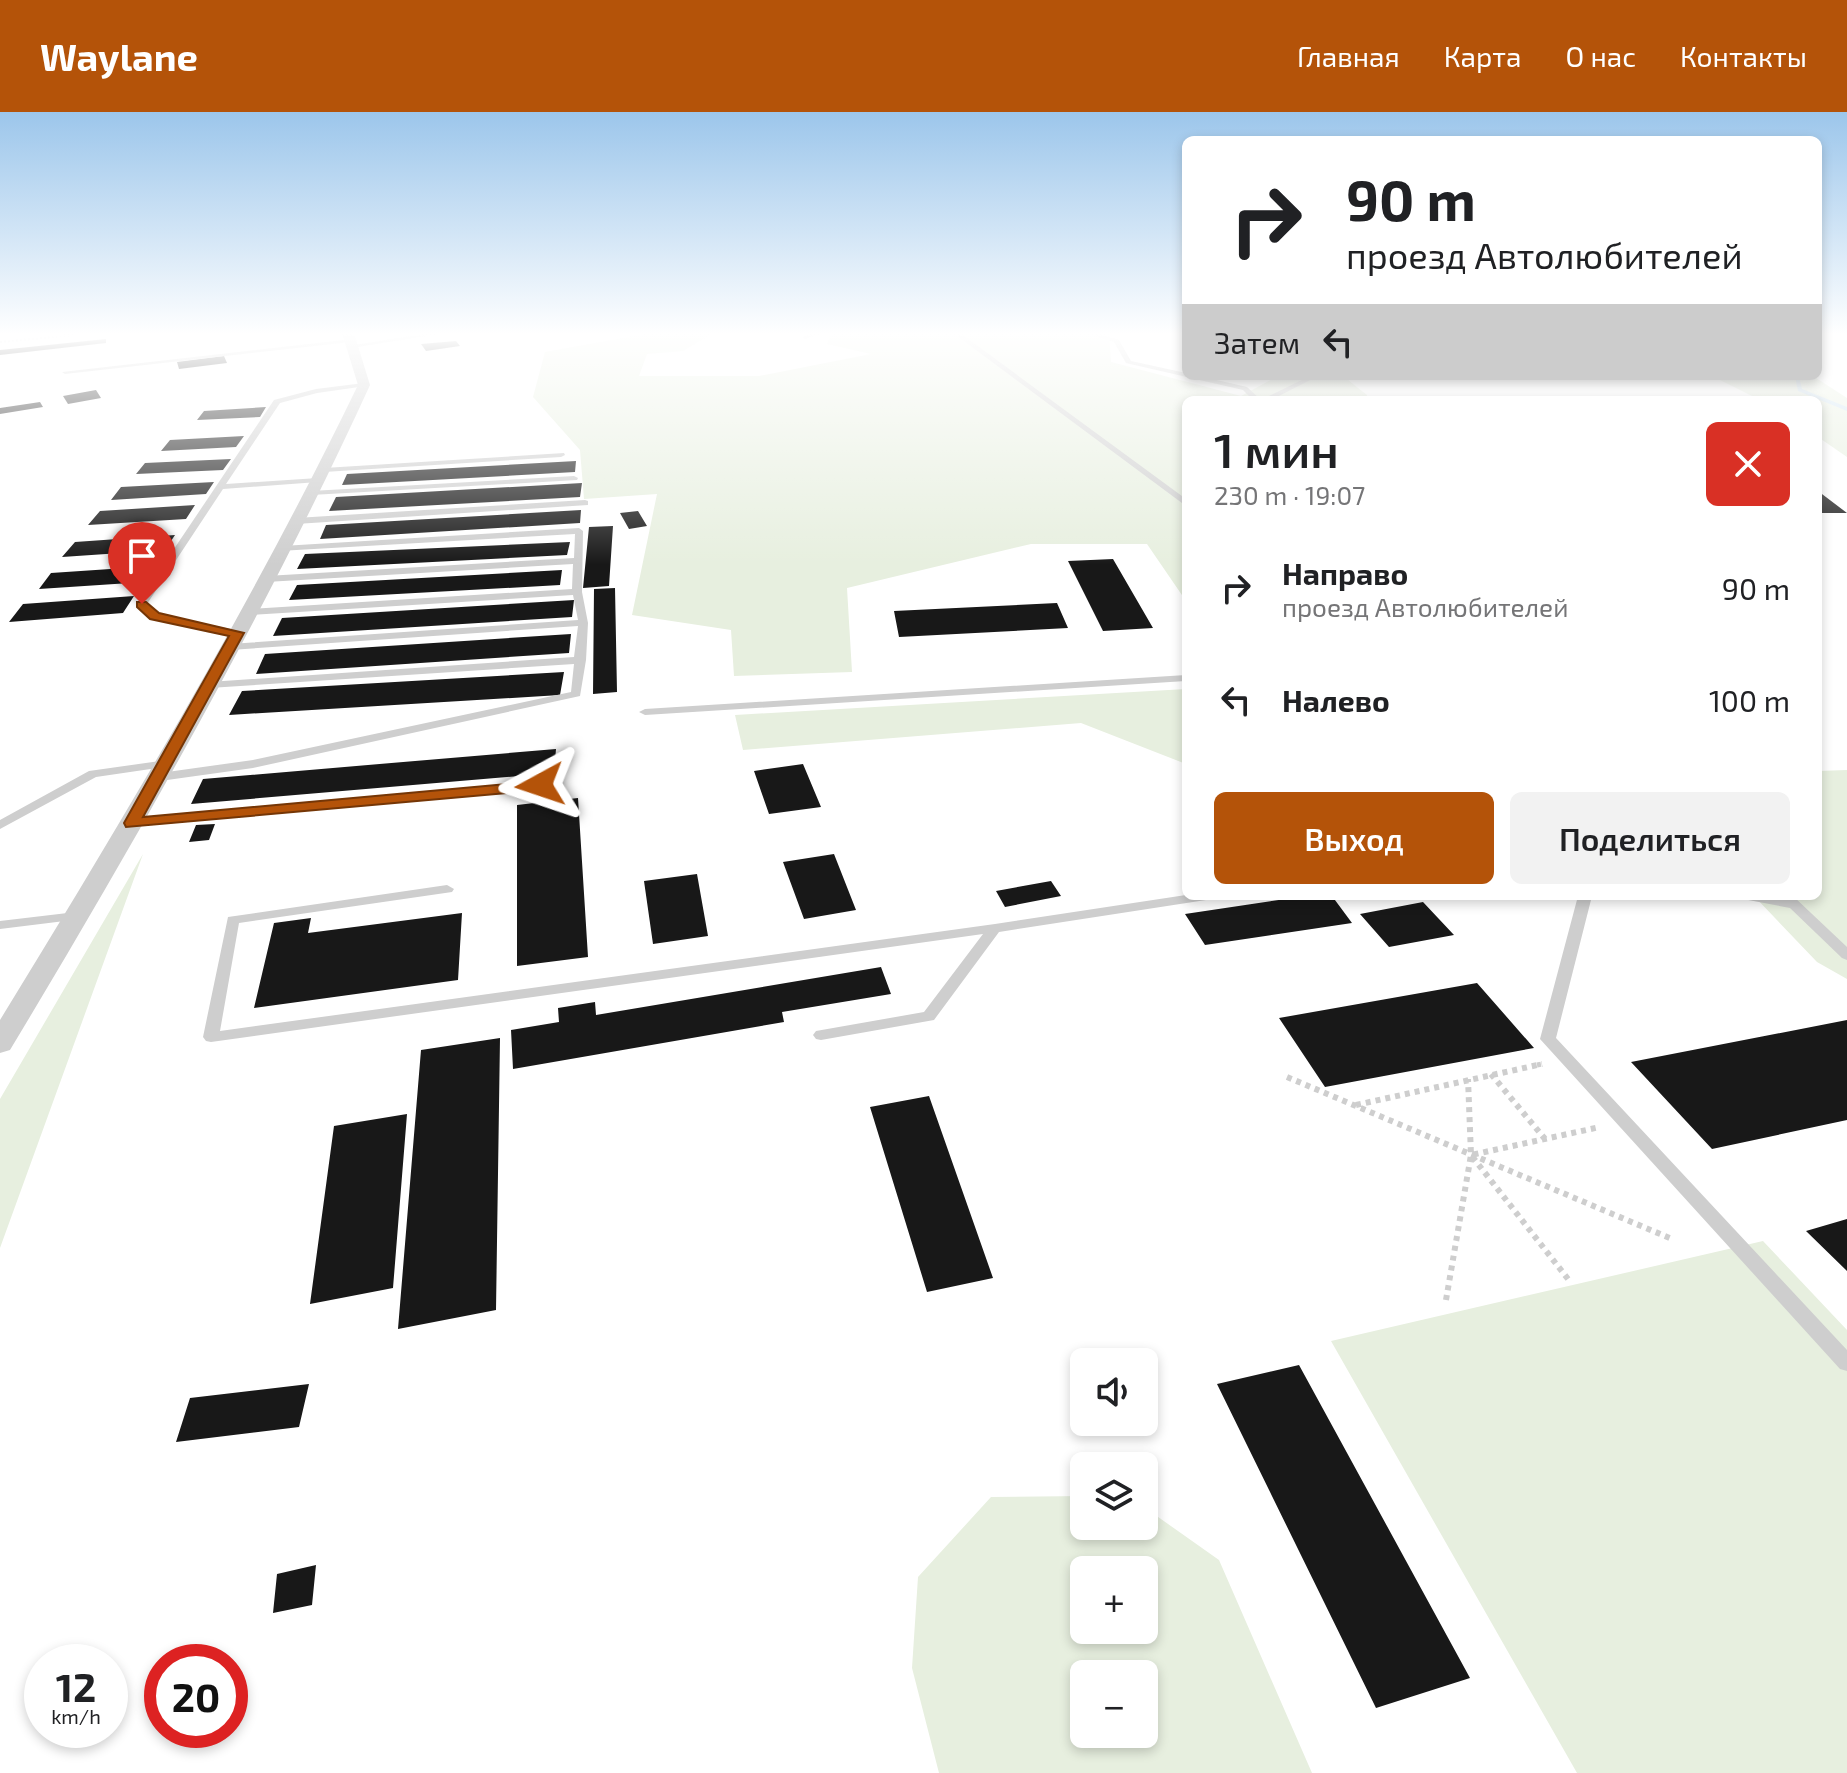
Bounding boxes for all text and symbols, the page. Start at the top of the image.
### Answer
text: Waylane [40,33,198,79]
text: Главная [1297,39,1400,73]
text: Карта [1444,39,1522,73]
text: О нас [1566,39,1636,73]
text: Контакты [1680,39,1807,73]
text: 90 m [1346,165,1476,232]
icon: right [1214,168,1318,272]
text: проезд Автолюбителей [1346,233,1743,276]
icon: left [1316,320,1360,364]
text: Затем [1214,324,1300,360]
text: 1 мин [1214,420,1339,478]
button: close [1706,422,1790,506]
text: 230 m · 19:07 [1214,479,1365,510]
pin [108,522,176,604]
icon: arrive [120,534,164,578]
text: Направо [1282,555,1408,591]
icon: right [1214,566,1258,610]
text: 90 m [1722,570,1790,606]
text: проезд Автолюбителей [1282,591,1568,622]
icon: left [1214,678,1258,722]
text: Налево [1282,682,1390,718]
text: 100 m [1709,682,1790,718]
position arrow [498,743,582,827]
button: Выход [1214,792,1494,884]
button: Поделиться [1510,792,1790,884]
map controls [1070,1348,1158,1748]
button: sound [1070,1348,1158,1436]
button: layers [1070,1452,1158,1540]
button: + [1070,1556,1158,1644]
speed limit sign: 20 [144,1644,248,1748]
button: − [1070,1660,1158,1748]
text: 12 [56,1662,96,1710]
text: km/h [51,1704,101,1728]

